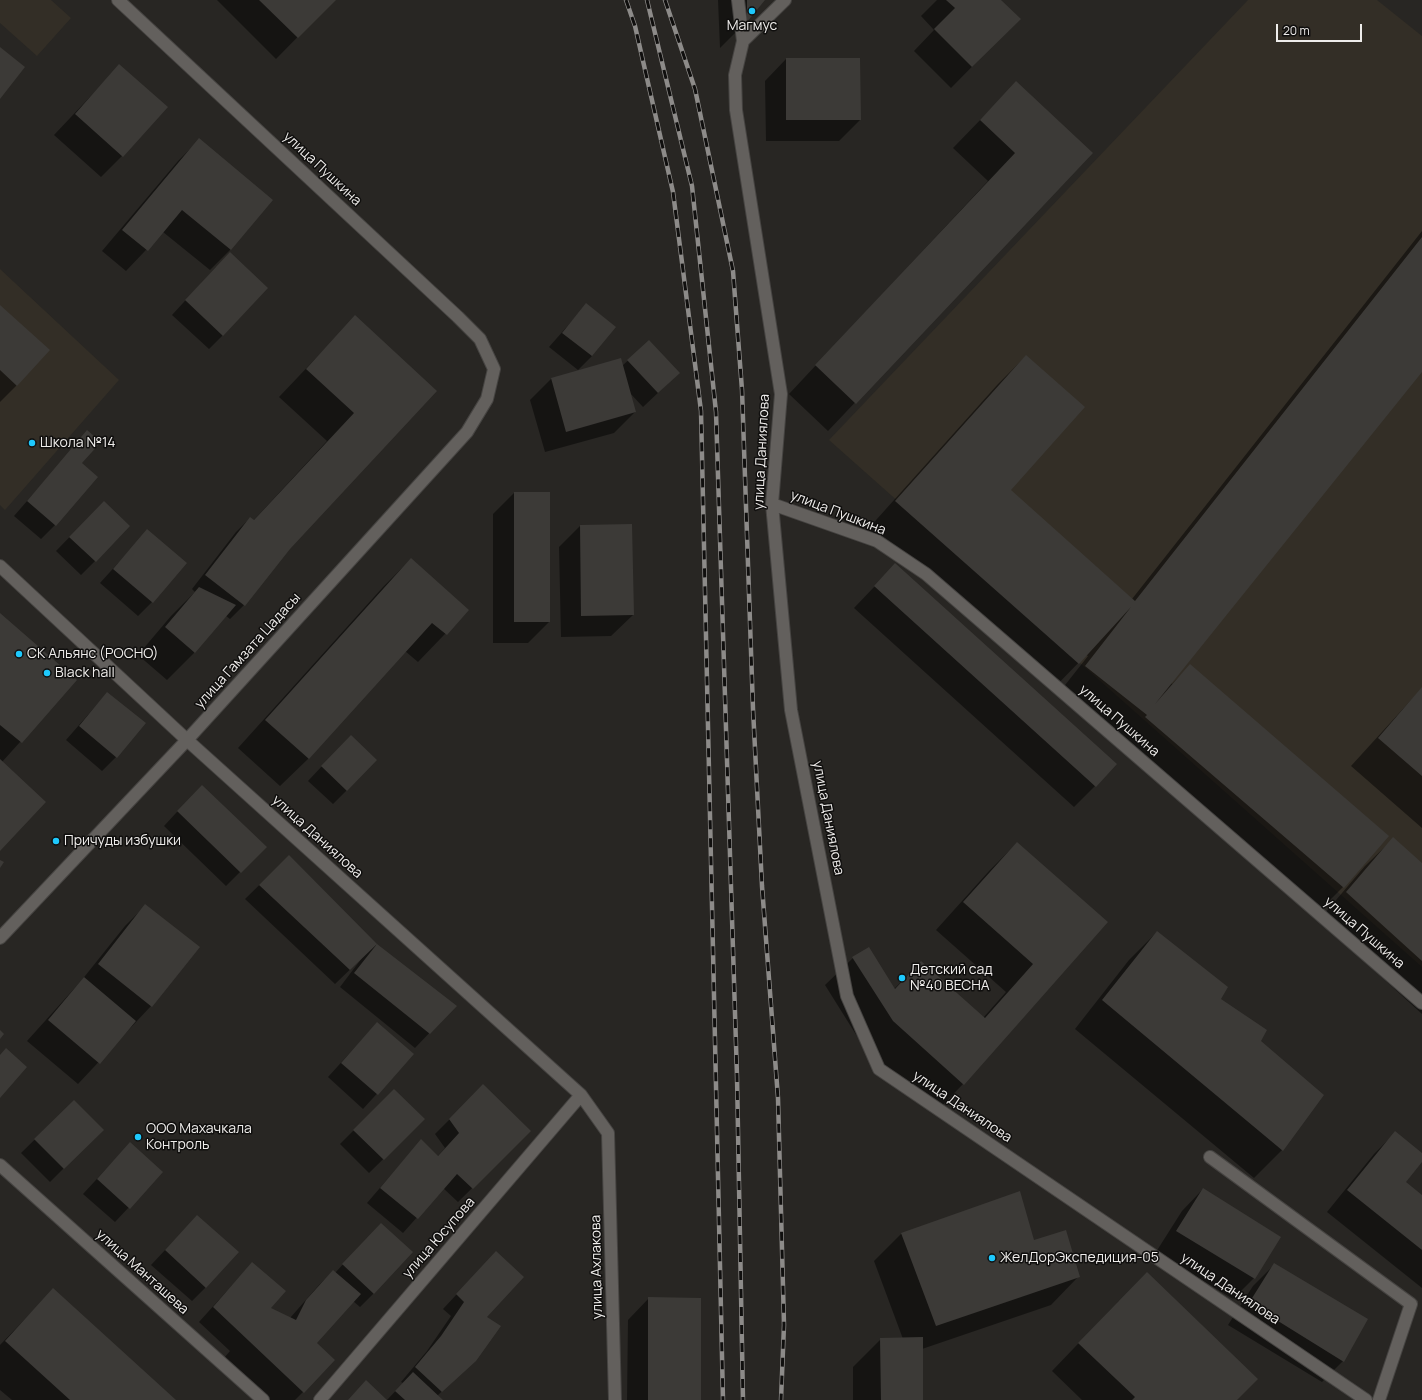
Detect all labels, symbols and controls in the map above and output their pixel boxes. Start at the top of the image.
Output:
marker: Магмус [747,6,757,16]
scale bar [1278,16,1364,42]
place label: Магмус [727,18,777,34]
text: 20 m [1283,22,1310,39]
street label: улица Пушкина [279,128,365,210]
street label: улица Даниялова [751,394,773,510]
place label: Школа №14 [40,435,116,451]
marker: Школа №14 [27,438,37,448]
street label: улица Пушкина [788,487,888,539]
street label: улица Гамзата Цадасы [192,590,304,712]
place label: СК Альянс (РОСНО) [27,646,158,662]
marker: СК Альянс (РОСНО) [14,649,24,659]
place label: Black hall [55,665,115,681]
marker: Black hall [42,668,52,678]
street label: улица Пушкина [1075,682,1163,760]
street label: улица Даниялова [809,759,847,877]
street label: улица Даниялова [268,792,366,882]
place label: Причуды избушки [64,833,181,849]
marker: Причуды избушки [51,836,61,846]
street label: улица Пушкина [1320,894,1408,972]
place label: Детский сад №40 ВЕСНА [910,962,993,994]
marker: Детский сад №40 ВЕСНА [897,973,907,983]
street label: улица Даниялова [909,1068,1015,1146]
place label: ООО Махачкала Контроль [146,1121,252,1154]
marker: ООО Махачкала Контроль [133,1132,143,1142]
street label: улица Юсупова [399,1194,479,1282]
street label: улица Ахлакова [588,1215,606,1319]
street label: улица Манташева [92,1226,192,1318]
place label: ЖелДорЭкспедиция-05 [1000,1250,1159,1266]
street label: улица Даниялова [1177,1250,1283,1328]
marker: ЖелДорЭкспедиция-05 [987,1253,997,1263]

